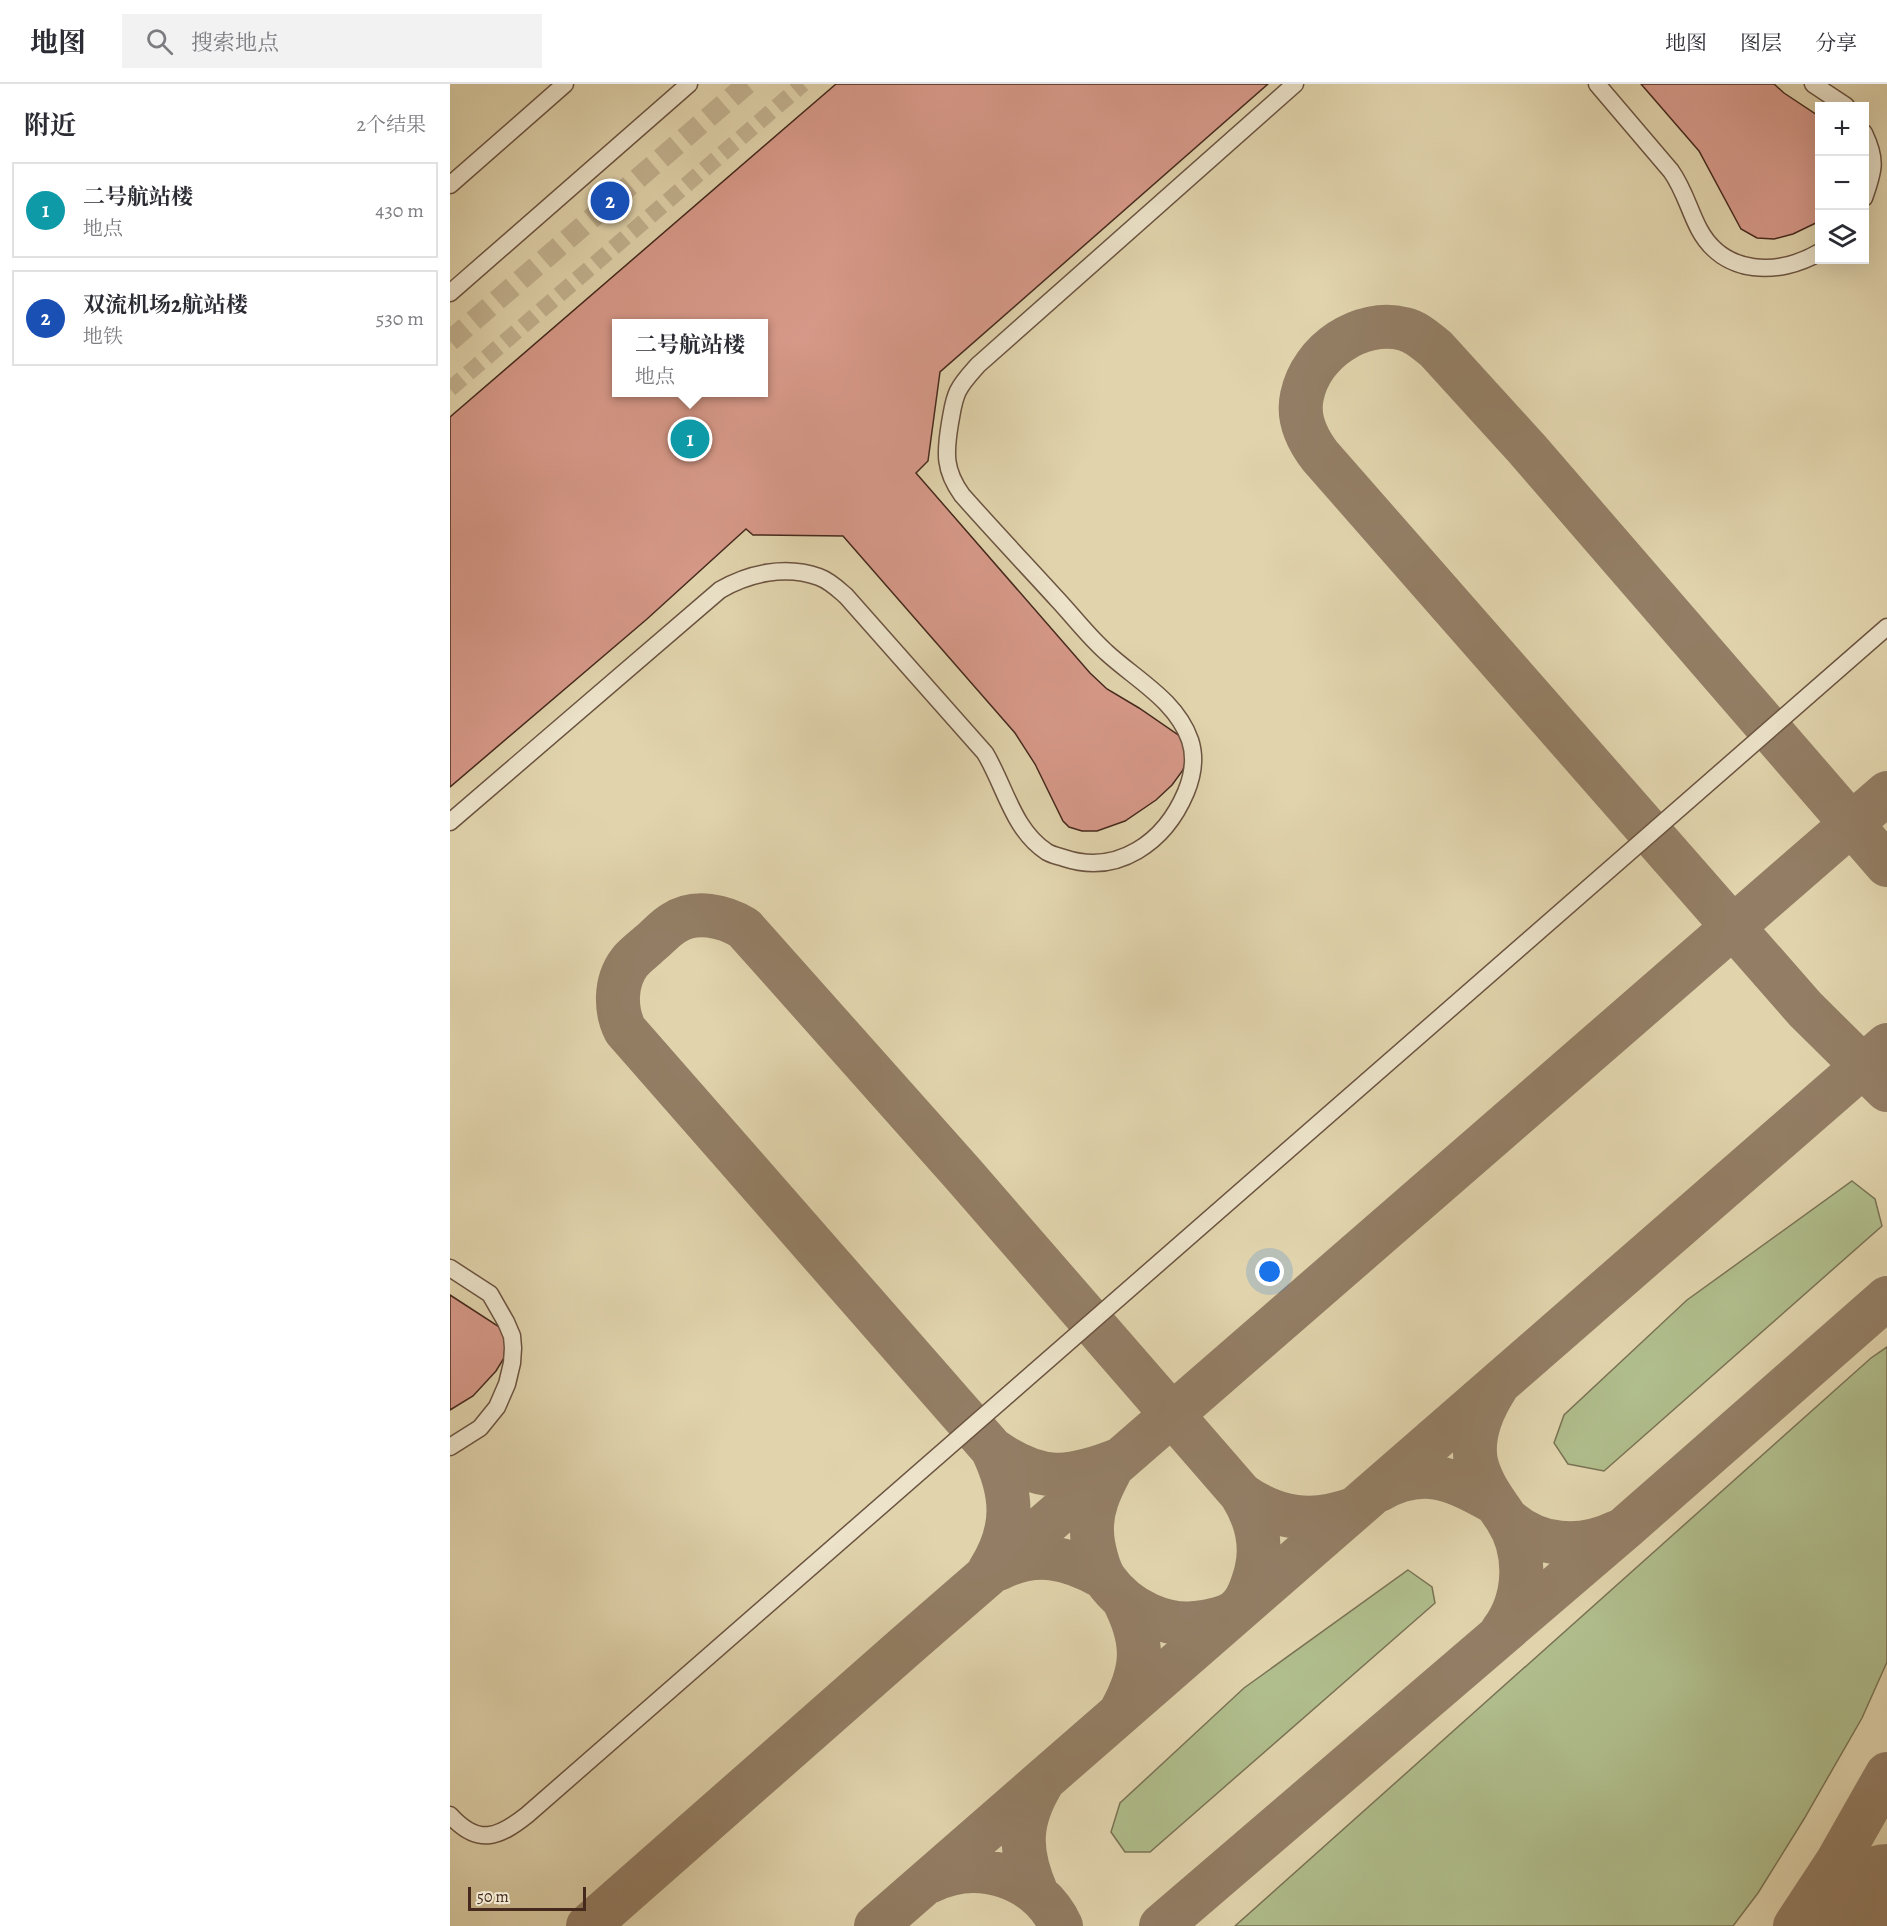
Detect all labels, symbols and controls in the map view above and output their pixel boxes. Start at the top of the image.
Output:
search box [122,14,542,68]
text: 地图 [30,24,86,62]
icon: search [143,25,176,58]
text: 搜索地点 [191,28,279,58]
text: 地图 [1665,29,1707,57]
text: 图层 [1740,29,1782,57]
text: 分享 [1815,29,1857,57]
map controls [1815,102,1869,264]
button: + [1815,102,1869,156]
text: 附近 [24,108,76,143]
text: 2个结果 [357,111,426,138]
button: − [1815,156,1869,210]
pin: 2 [590,178,630,224]
text: 二号航站楼 [83,182,193,212]
text: 1 [42,197,49,224]
text: 430 m [375,197,424,224]
button: layers [1815,210,1869,264]
text: 地点 [83,215,123,242]
text: 双流机场2航站楼 [83,290,248,320]
text: 2 [41,305,50,332]
text: 530 m [376,305,424,332]
popup [612,319,768,397]
text: 地铁 [83,323,123,350]
text: 二号航站楼 [635,330,745,360]
text: 地点 [635,363,675,390]
pin: 1 [670,416,710,462]
your location [1255,1257,1284,1286]
scale bar [468,1884,586,1912]
text: 50 m [477,1886,509,1908]

